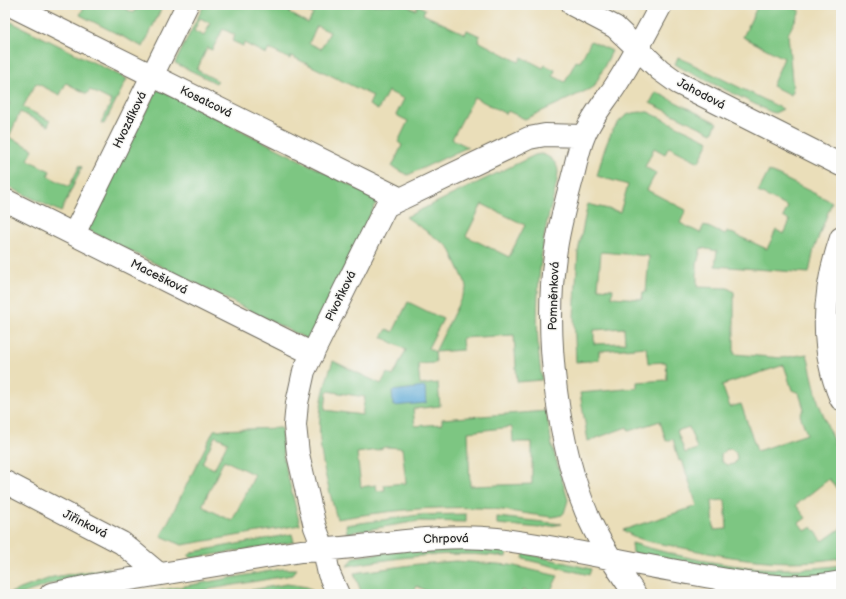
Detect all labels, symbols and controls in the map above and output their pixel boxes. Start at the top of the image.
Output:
street label: Jahodová [674,75,728,113]
street label: Kosatcová [178,83,235,121]
street label: Hvozdíková [110,89,150,151]
street label: Macešková [128,256,190,298]
street label: Pomněnková [545,261,563,331]
street label: Pivoňková [322,268,360,324]
street label: Jiřinková [60,506,110,542]
street label: Chrpová [423,531,469,547]

